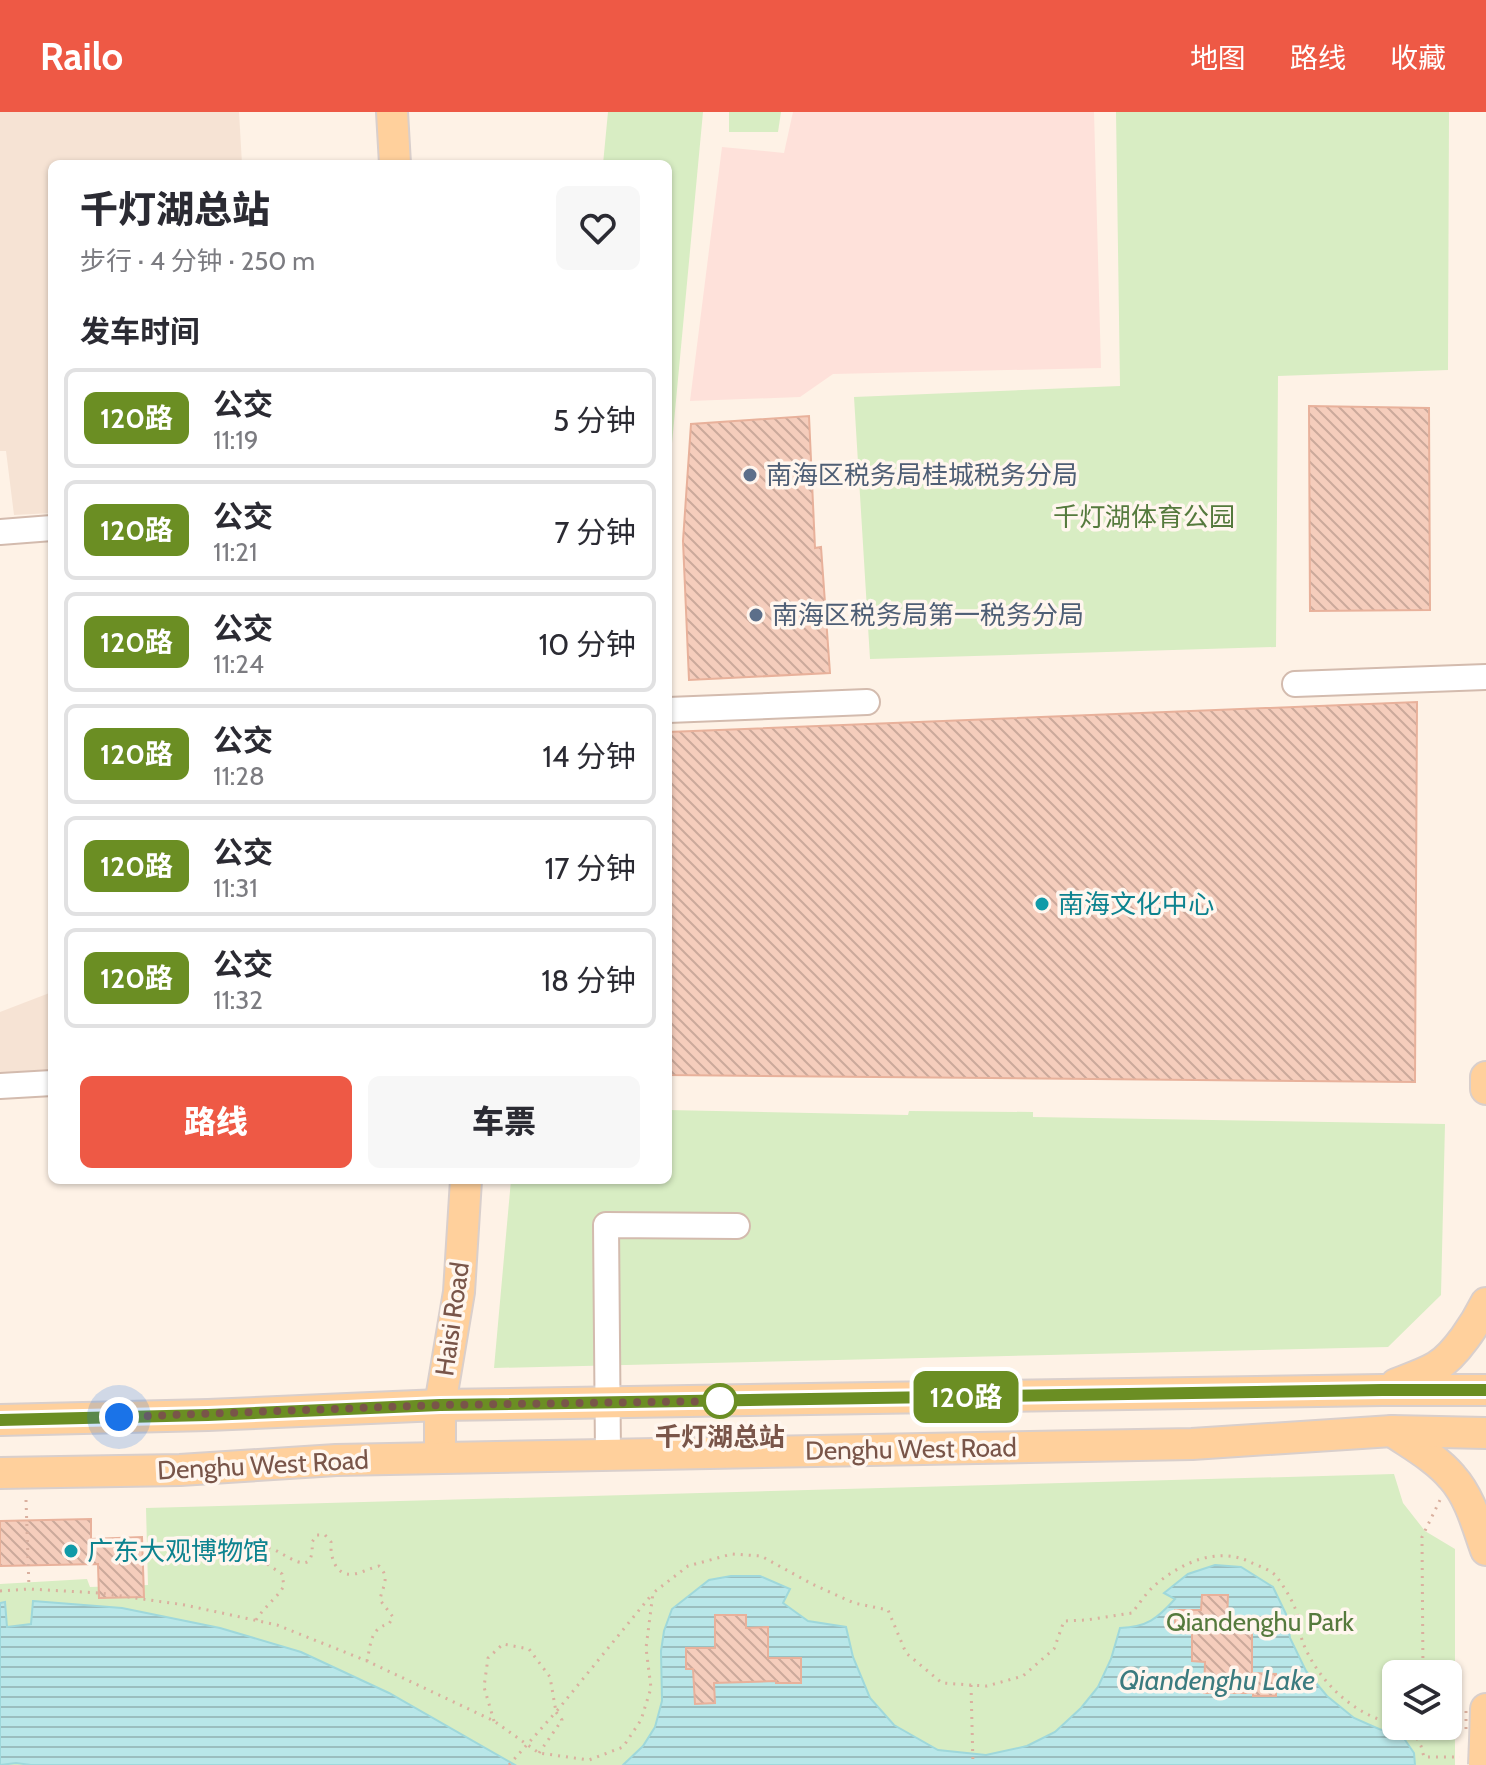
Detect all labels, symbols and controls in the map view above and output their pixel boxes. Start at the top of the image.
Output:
text: Railo [40,33,123,80]
text: 地图 [1190,41,1246,75]
text: 路线 [1290,41,1346,75]
text: 收藏 [1390,41,1446,75]
text: 千灯湖总站 [80,186,270,233]
button: heart [556,186,640,270]
text: 步行 · 4 分钟 · 250 m [80,245,315,277]
text: 发车时间 [80,313,200,350]
text: 公交 [213,386,273,423]
text: 120路 [100,401,173,435]
text: 5 分钟 [553,402,636,439]
text: 11:19 [213,424,259,456]
place label: 南海区税务局桂城税务分局 [766,459,1078,491]
marker: 南海区税务局桂城税务分局 [741,466,759,484]
text: 公交 [213,498,273,535]
park label: 千灯湖体育公园 [1053,501,1235,533]
text: 120路 [100,513,173,547]
text: 7 分钟 [554,514,636,551]
text: 11:21 [213,536,257,568]
place label: 南海区税务局第一税务分局 [772,599,1084,631]
marker: 南海区税务局第一税务分局 [747,606,765,624]
text: 公交 [213,610,273,647]
text: 120路 [100,625,173,659]
text: 10 分钟 [539,626,636,663]
text: 11:24 [213,648,264,680]
text: 公交 [213,722,273,759]
text: 120路 [100,737,173,771]
text: 14 分钟 [542,738,636,775]
text: 11:28 [213,760,265,792]
text: 公交 [213,834,273,871]
text: 120路 [100,849,173,883]
text: 17 分钟 [544,850,636,887]
text: 11:31 [213,872,258,904]
place label: 南海文化中心 [1058,888,1214,920]
marker: 南海文化中心 [1033,895,1051,913]
text: 公交 [213,946,273,983]
text: 120路 [100,961,173,995]
text: 18 分钟 [541,962,636,999]
text: 11:32 [213,984,263,1016]
button: 路线 [80,1076,352,1168]
button: 车票 [368,1076,640,1168]
street label: Haisi Road [428,1260,476,1378]
line badge: 120路 [910,1371,1022,1423]
text: 120路 [930,1380,1002,1414]
marker: 千灯湖总站 [703,1384,737,1418]
your location [99,1397,139,1437]
place label: 千灯湖总站 [655,1421,785,1453]
street label: Denghu West Road [805,1431,1017,1467]
street label: Denghu West Road [156,1443,370,1487]
place label: 广东大观博物馆 [87,1535,269,1567]
marker: 广东大观博物馆 [62,1542,80,1560]
park label: Qiandenghu Park [1166,1606,1354,1638]
map controls [1382,1660,1462,1740]
button: layers [1382,1660,1462,1740]
water label: Qiandenghu Lake [1119,1663,1315,1697]

